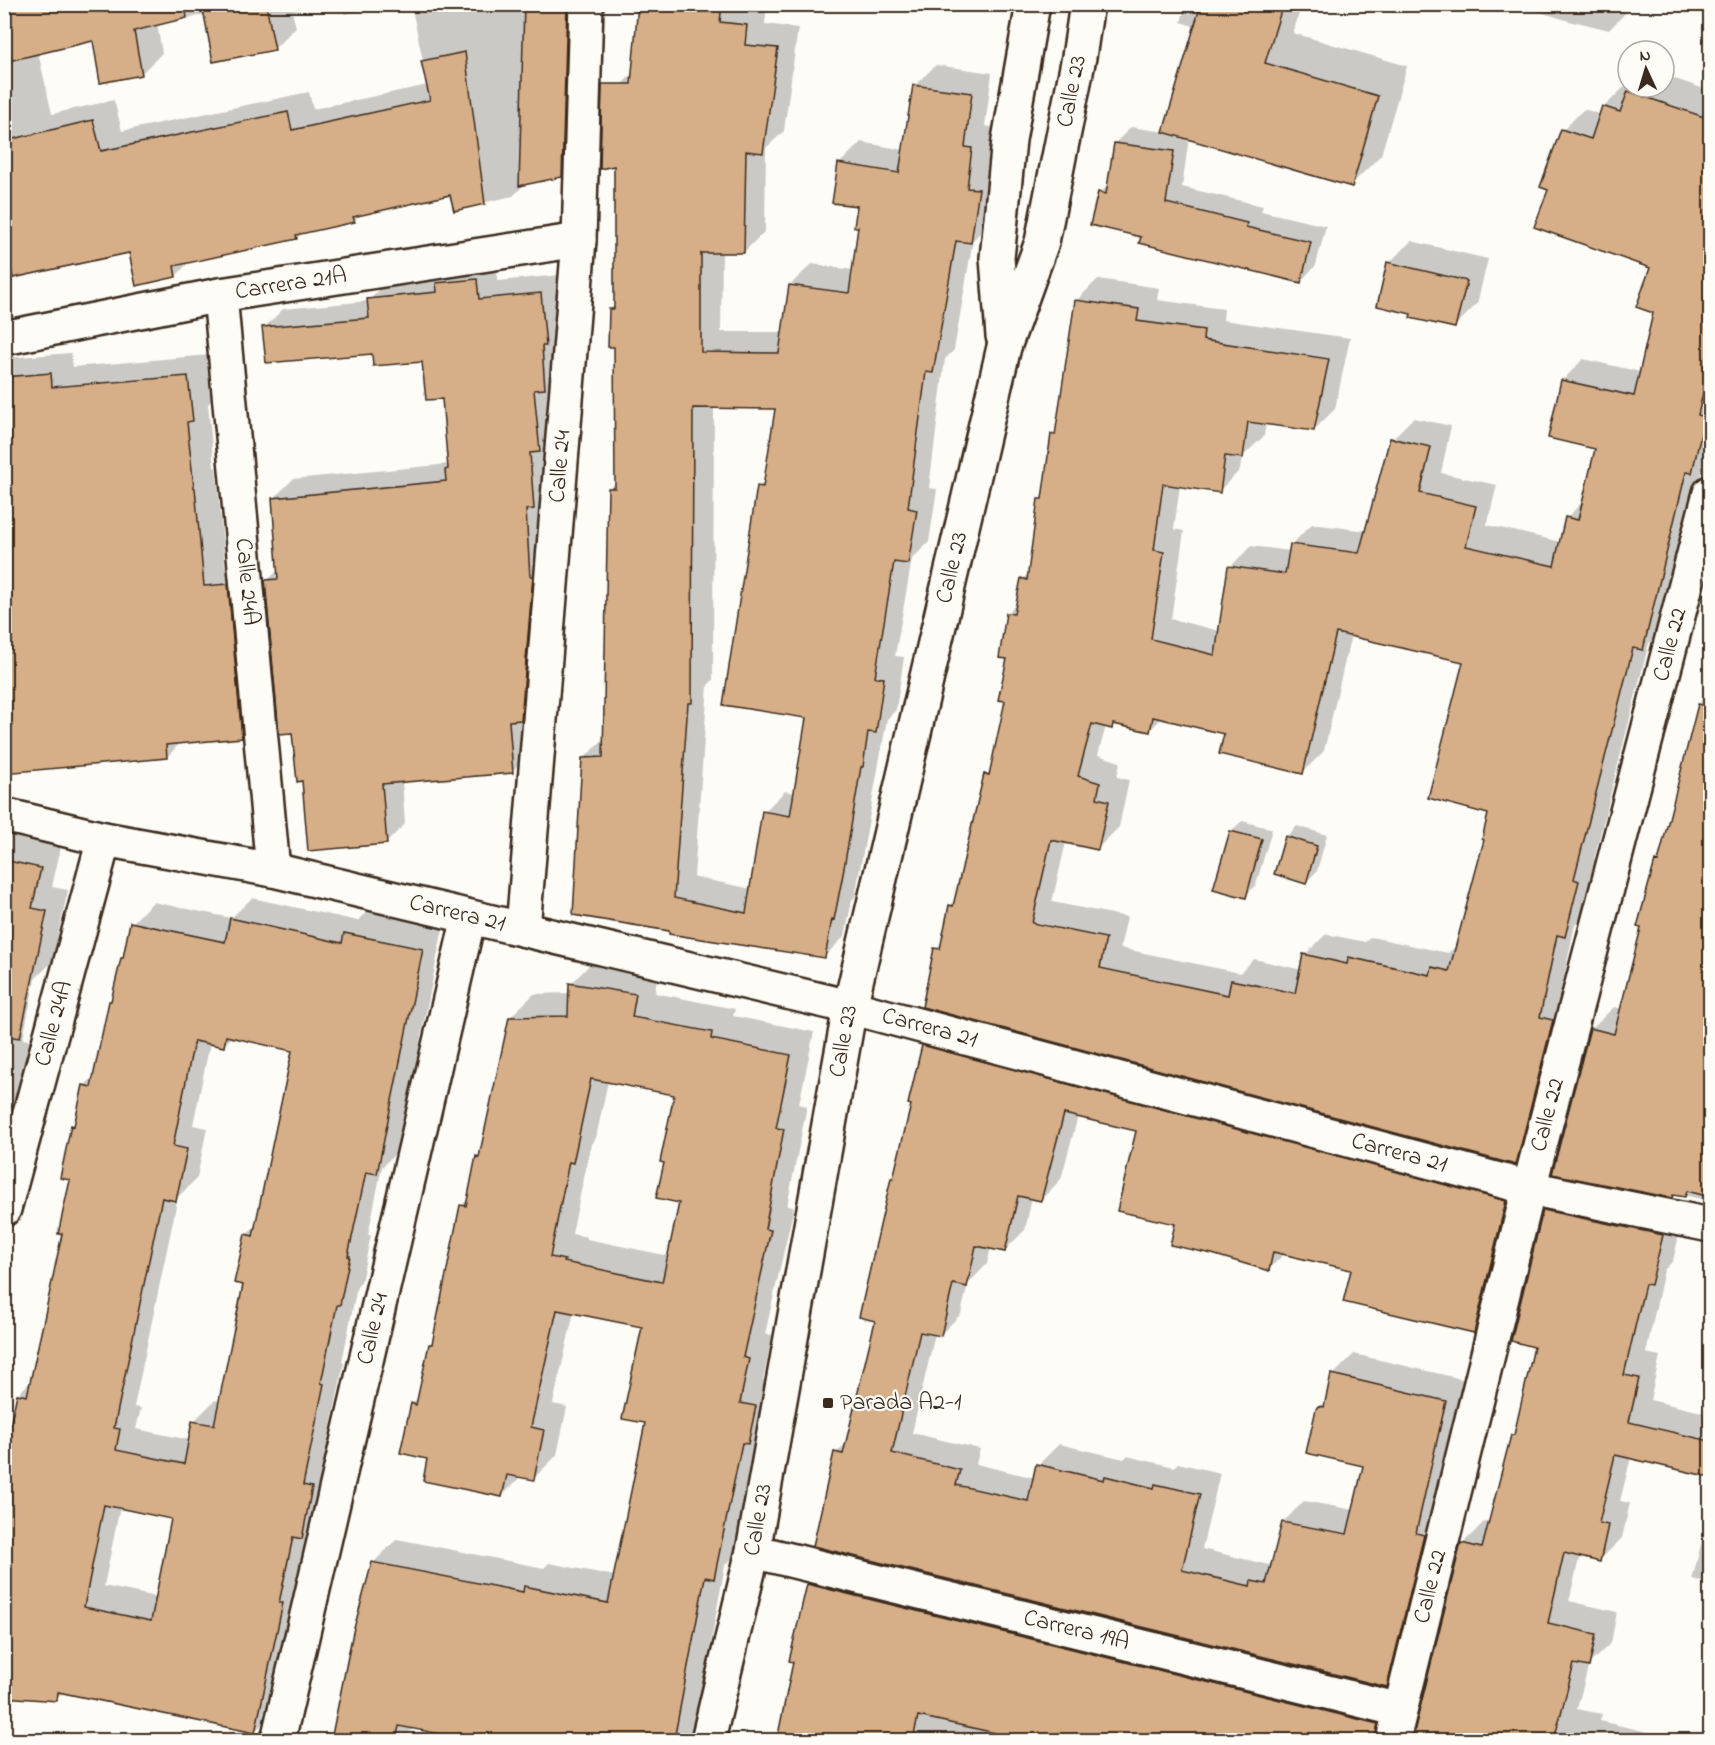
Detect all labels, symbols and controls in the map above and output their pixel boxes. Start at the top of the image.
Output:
north arrow [1616,39,1676,99]
text: N [1639,44,1652,68]
street label: Calle 23 [1048,52,1096,130]
street label: Carrera 21A [233,258,349,310]
street label: Calle 24 [540,429,581,504]
street label: Calle 23 [927,528,978,607]
street label: Calle 24A [225,537,268,627]
street label: Calle 22 [1644,604,1697,685]
street label: Carrera 21 [406,885,509,942]
street label: Calle 24A [26,977,82,1071]
street label: Carrera 21 [878,999,982,1058]
street label: Calle 23 [820,1002,868,1080]
street label: Calle 22 [1522,1074,1574,1156]
street label: Carrera 21 [1347,1124,1451,1183]
street label: Calle 24 [348,1289,399,1368]
place label: Parada A2-1 [840,1386,962,1421]
marker: Parada A2-1 [821,1396,835,1410]
street label: Calle 23 [735,1481,782,1559]
street label: Calle 22 [1405,1546,1457,1627]
street label: Carrera 19A [1020,1601,1133,1660]

